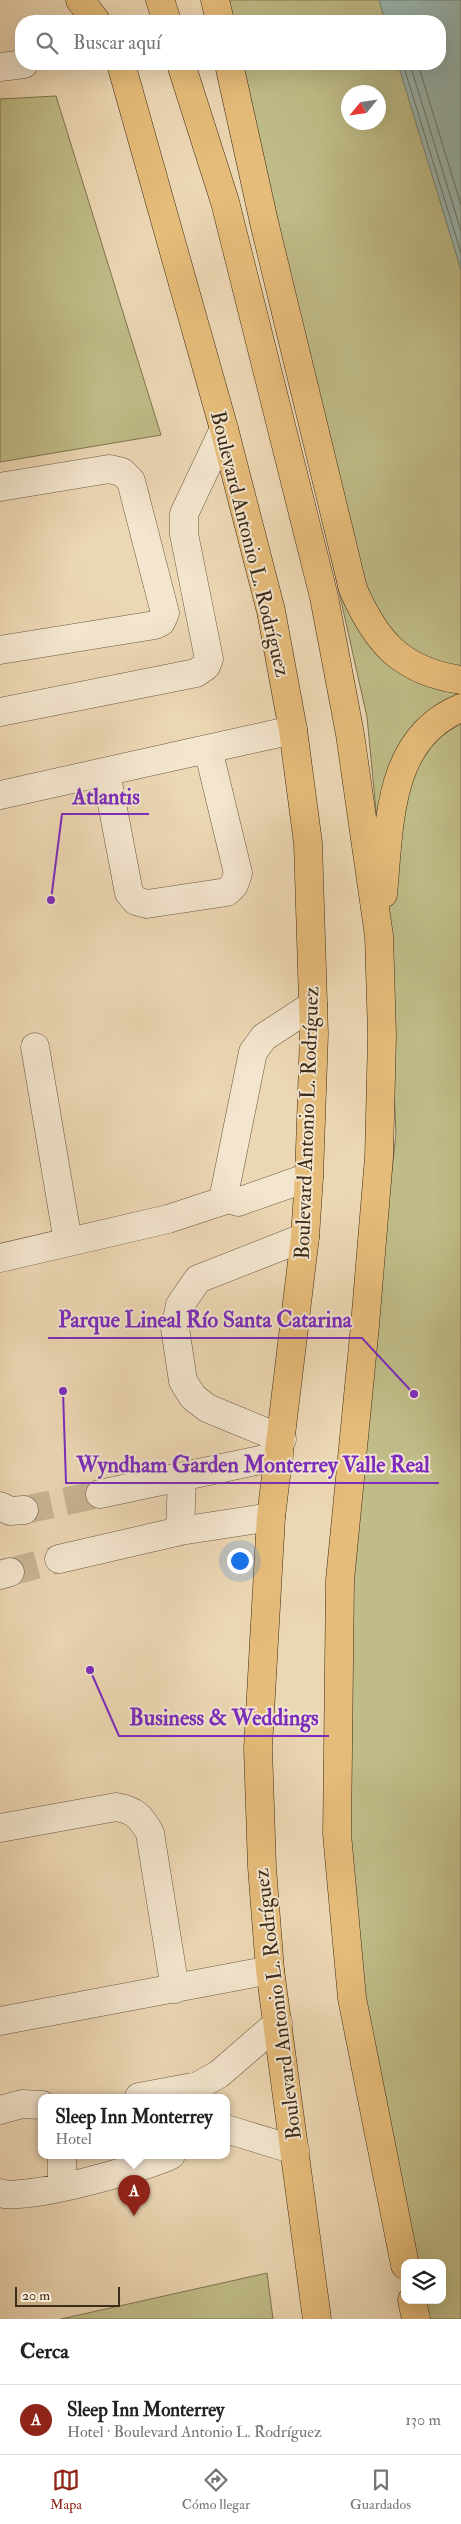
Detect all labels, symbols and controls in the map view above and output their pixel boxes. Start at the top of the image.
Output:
search box [15,15,446,70]
icon: search [33,29,61,57]
text: Buscar aquí [73,31,161,55]
north arrow [341,85,386,130]
street label: Boulevard Antonio L. Rodríguez [204,408,296,680]
callout: Atlantis [62,777,149,814]
text: Atlantis [71,783,140,811]
street label: Boulevard Antonio L. Rodríguez [289,986,325,1260]
callout: Parque Lineal Río Santa Catarina [48,1301,362,1338]
text: Parque Lineal Río Santa Catarina [58,1306,353,1335]
callout: Wyndham Garden Monterrey Valle Real [66,1446,439,1483]
text: Wyndham Garden Monterrey Valle Real [75,1451,430,1480]
your location [227,1548,253,1574]
callout: Business & Weddings [119,1699,329,1736]
text: Business & Weddings [129,1704,319,1733]
street label: Boulevard Antonio L. Rodríguez [248,1867,308,2141]
popup [38,2094,230,2159]
text: Sleep Inn Monterrey [55,2105,213,2129]
text: Hotel [55,2129,92,2149]
pin: A [118,2175,150,2216]
map controls [401,2259,446,2304]
button: layers [401,2259,446,2304]
scale bar [15,2284,120,2307]
text: 20 m [22,2287,50,2304]
text: Cerca [20,2338,69,2365]
text: Sleep Inn Monterrey [67,2398,224,2422]
text: A [31,2410,41,2430]
text: 130 m [405,2410,441,2430]
text: Hotel · Boulevard Antonio L. Rodríguez [67,2422,322,2442]
tab: Mapa [50,2466,82,2513]
tab: Cómo llegar [182,2466,250,2513]
tab: Guardados [350,2466,411,2513]

